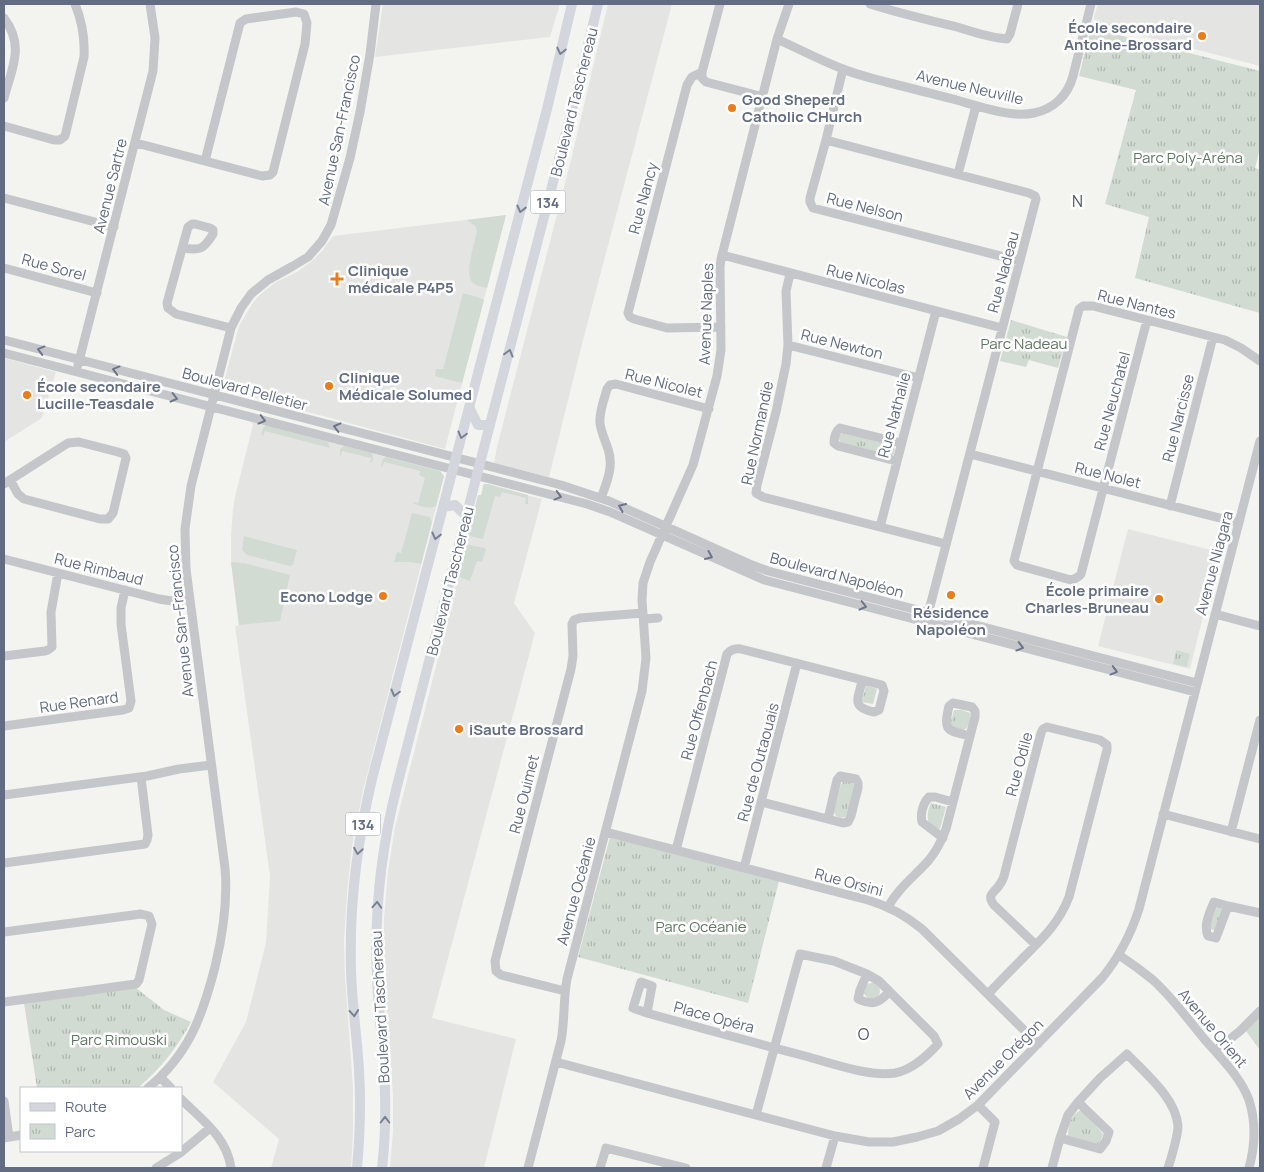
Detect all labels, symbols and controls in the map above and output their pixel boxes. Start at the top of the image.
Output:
place label: École secondaire Antoine-Brossard [1064,17,1192,55]
street label: Boulevard Taschereau [545,25,603,179]
marker: École secondaire Antoine-Brossard [1196,30,1208,42]
one-way arrow [556,47,567,56]
street label: Avenue San-Francisco [313,53,365,207]
street label: Avenue Neuville [914,64,1026,110]
place label: Good Sheperd Catholic CHurch [742,89,862,127]
marker: Good Sheperd Catholic CHurch [726,102,738,114]
street label: Avenue Sartre [88,136,132,236]
park label: Parc Poly-Aréna [1133,147,1243,168]
street label: Rue Nancy [623,160,663,236]
street label: Rue Nelson [824,187,906,227]
road number: 134 [530,190,566,213]
district label: N [1072,190,1084,212]
one-way arrow [516,204,526,212]
street label: Rue Nadeau [982,229,1024,315]
street label: Rue Sorel [20,248,88,286]
street label: Rue Nicolas [824,259,908,299]
place label: Clinique médicale P4P5 [348,260,454,298]
street label: Avenue Naples [694,263,718,365]
marker: Clinique médicale P4P5 [330,272,344,286]
street label: Rue Nantes [1096,284,1178,324]
street label: Rue Newton [799,324,885,364]
park label: Parc Nadeau [981,333,1067,354]
one-way arrow [38,346,46,356]
one-way arrow [503,348,514,357]
street label: Rue Neuchatel [1089,349,1135,453]
street label: Boulevard Pelletier [180,362,311,416]
street label: Rue Nicolet [623,363,705,403]
one-way arrow [111,365,120,376]
place label: Clinique Médicale Solumed [339,367,472,405]
street label: Rue Nathalie [873,370,916,460]
street label: Rue Narcisse [1157,372,1199,464]
place label: École secondaire Lucille-Teasdale [37,376,161,414]
street label: Rue Normandie [736,379,778,487]
marker: Clinique Médicale Solumed [323,380,335,392]
marker: École secondaire Lucille-Teasdale [21,389,33,401]
one-way arrow [170,392,178,402]
one-way arrow [257,415,265,425]
one-way arrow [332,422,341,433]
one-way arrow [457,431,468,439]
street label: Rue Nolet [1073,457,1143,493]
one-way arrow [553,490,561,500]
one-way arrow [618,502,627,513]
street label: Boulevard Taschereau [421,504,479,658]
street label: Avenue Niagara [1190,509,1238,617]
one-way arrow [431,531,442,540]
street label: Avenue San-Francisco [162,544,198,698]
street label: Boulevard Napoléon [768,547,906,603]
street label: Rue Rimbaud [52,548,146,590]
one-way arrow [704,549,713,560]
place label: École primaire Charles-Bruneau [1025,580,1149,618]
place label: Econo Lodge [280,586,373,607]
marker: Résidence Napoléon [945,589,957,601]
marker: Econo Lodge [377,590,389,602]
marker: École primaire Charles-Bruneau [1153,593,1165,605]
one-way arrow [858,600,867,611]
place label: Résidence Napoléon [913,602,989,640]
one-way arrow [1015,641,1024,651]
street label: Rue Offenbach [676,658,722,762]
one-way arrow [1110,665,1119,676]
street label: Rue Renard [38,686,120,718]
one-way arrow [390,688,401,697]
street label: Rue de Outaouais [732,700,784,824]
place label: iSaute Brossard [469,719,584,740]
marker: iSaute Brossard [453,723,465,735]
street label: Rue Odile [1000,729,1038,798]
street label: Rue Ouimet [504,752,544,836]
road number: 134 [346,812,380,836]
street label: Avenue Océanie [551,834,601,948]
one-way arrow [353,847,364,855]
street label: Rue Orsini [813,863,885,901]
one-way arrow [372,901,383,909]
park label: Parc Océanie [656,916,747,937]
street label: Boulevard Taschereau [366,930,394,1084]
street label: Avenue Orient [1174,984,1252,1072]
street label: Place Opéra [671,996,757,1038]
one-way arrow [348,1009,359,1017]
street label: Avenue Orégon [958,1014,1048,1104]
district label: O [858,1023,870,1045]
park label: Parc Rimouski [71,1029,167,1050]
legend [20,1087,182,1152]
text: Route [65,1096,107,1117]
one-way arrow [380,1115,390,1123]
text: Parc [65,1121,96,1142]

